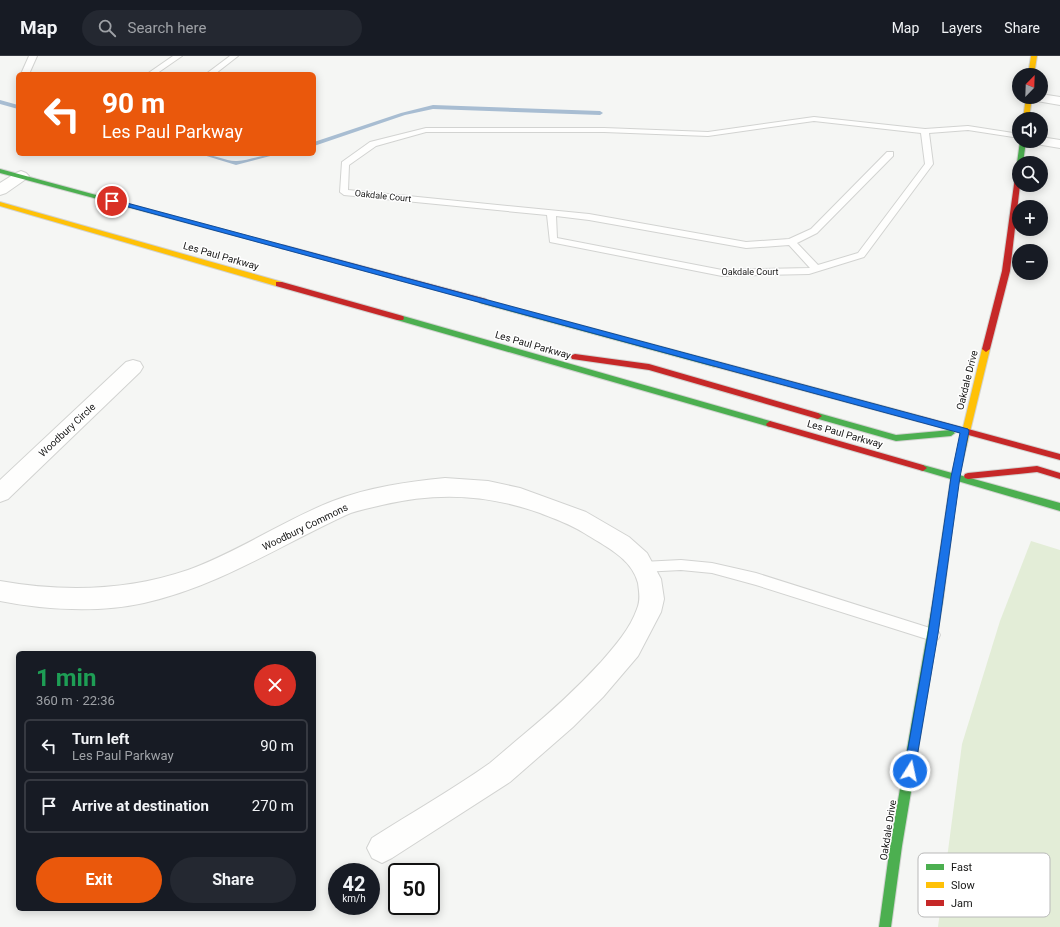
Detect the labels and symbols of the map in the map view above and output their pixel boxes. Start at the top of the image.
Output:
north arrow [1012,68,1048,104]
pin [95,184,129,218]
street label: Oakdale Court [354,188,412,204]
street label: Les Paul Parkway [182,240,260,272]
street label: Oakdale Court [722,267,778,277]
street label: Les Paul Parkway [494,329,572,361]
street label: Oakdale Drive [954,349,980,411]
street label: Woodbury Circle [37,401,97,459]
street label: Les Paul Parkway [806,418,884,450]
street label: Woodbury Commons [260,502,350,552]
position arrow [889,750,931,792]
street label: Oakdale Drive [878,799,898,861]
legend [918,853,1050,917]
text: Fast [951,861,973,874]
speed limit sign: 50 [388,863,440,915]
text: Slow [951,879,975,892]
text: Jam [951,897,973,910]

